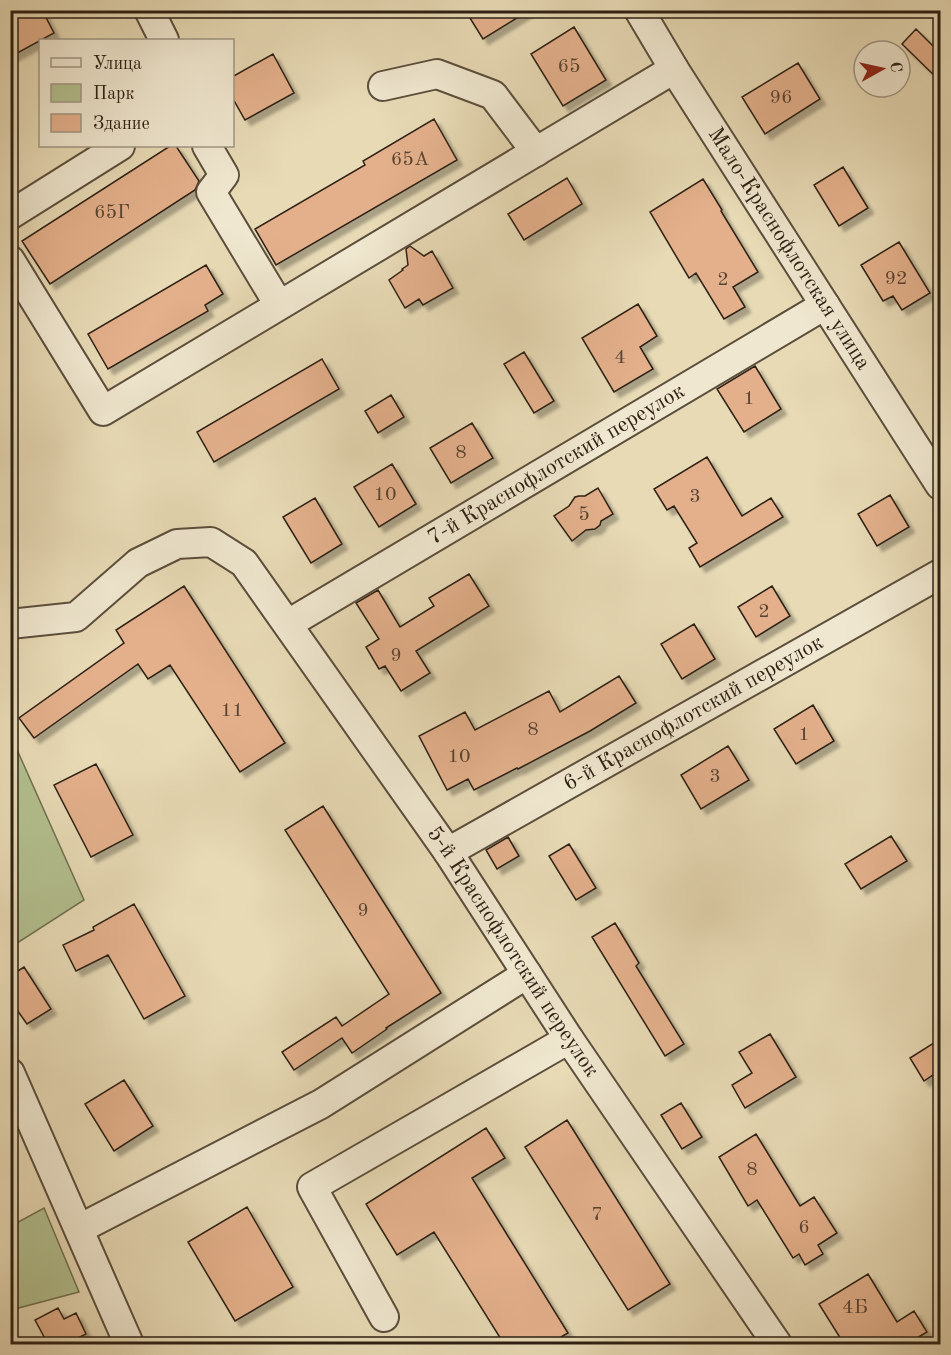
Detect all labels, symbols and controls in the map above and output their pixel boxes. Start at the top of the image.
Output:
legend [39,39,234,147]
north arrow [852,39,912,99]
text: Улица [93,55,142,73]
house number: 65 [557,57,581,77]
text: С [886,61,904,74]
text: Парк [93,85,134,103]
house number: 96 [769,88,793,108]
text: Здание [93,115,150,133]
street label: Мало-Краснофлотская улица [704,124,874,374]
house number: 65А [391,150,429,170]
house number: 65Г [94,203,130,223]
house number: 92 [884,269,908,289]
house number: 2 [717,270,729,290]
house number: 4 [614,348,626,368]
street label: 7-й Краснофлотский переулок [424,380,688,549]
house number: 1 [743,389,755,409]
house number: 8 [455,443,467,463]
house number: 10 [373,485,397,505]
house number: 3 [689,487,701,507]
house number: 5 [578,505,590,525]
house number: 2 [758,602,770,622]
street label: 6-й Краснофлотский переулок [560,631,827,795]
house number: 9 [390,646,402,666]
house number: 11 [220,701,244,721]
house number: 8 [527,720,539,740]
house number: 1 [798,725,810,745]
house number: 10 [447,747,471,767]
house number: 3 [709,767,721,787]
street label: 5-й Краснофлотский переулок [423,823,603,1081]
house number: 9 [357,901,369,921]
house number: 8 [746,1160,758,1180]
house number: 7 [591,1205,603,1225]
house number: 6 [798,1218,810,1238]
house number: 4Б [842,1298,868,1318]

